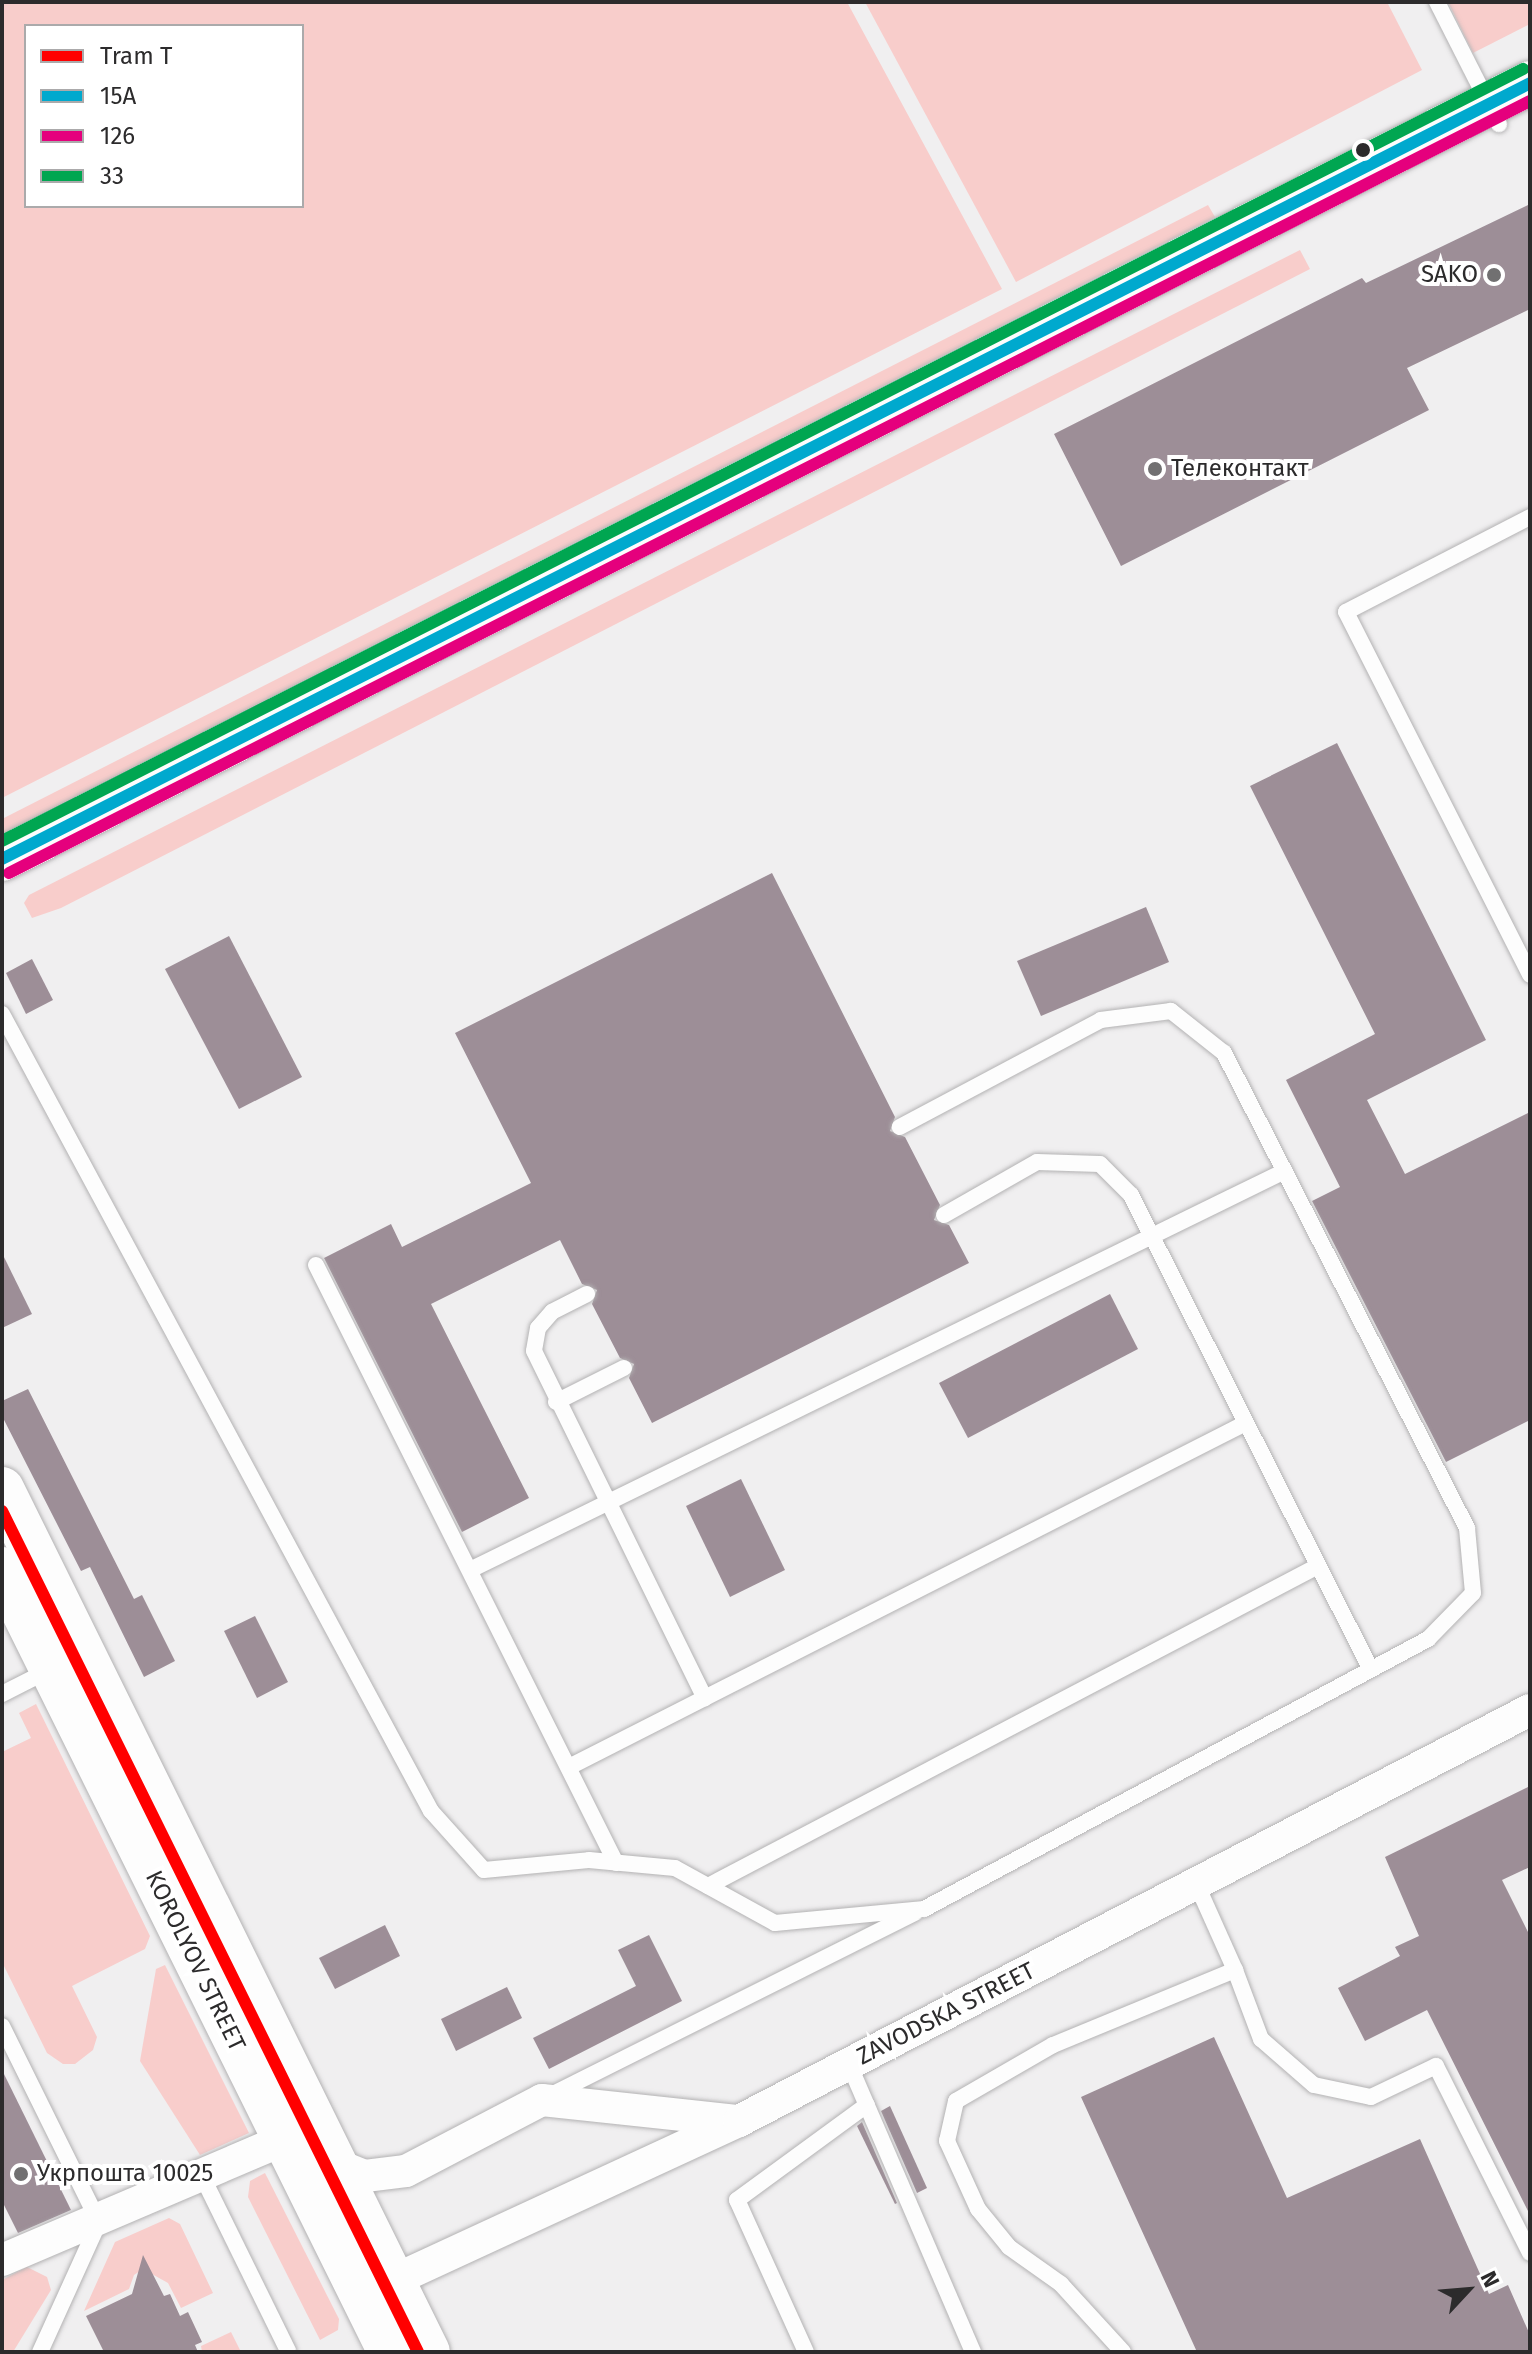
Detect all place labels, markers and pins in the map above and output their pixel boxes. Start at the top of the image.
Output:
unlabelled marker [1355,142,1371,158]
place label: SAKO [1421,261,1478,289]
marker: SAKO [1485,266,1503,284]
place label: Телеконтакт [1171,455,1309,483]
marker: Телеконтакт [1146,460,1164,478]
place label: Укрпошта 10025 [37,2160,213,2188]
marker: Укрпошта 10025 [12,2165,30,2183]

